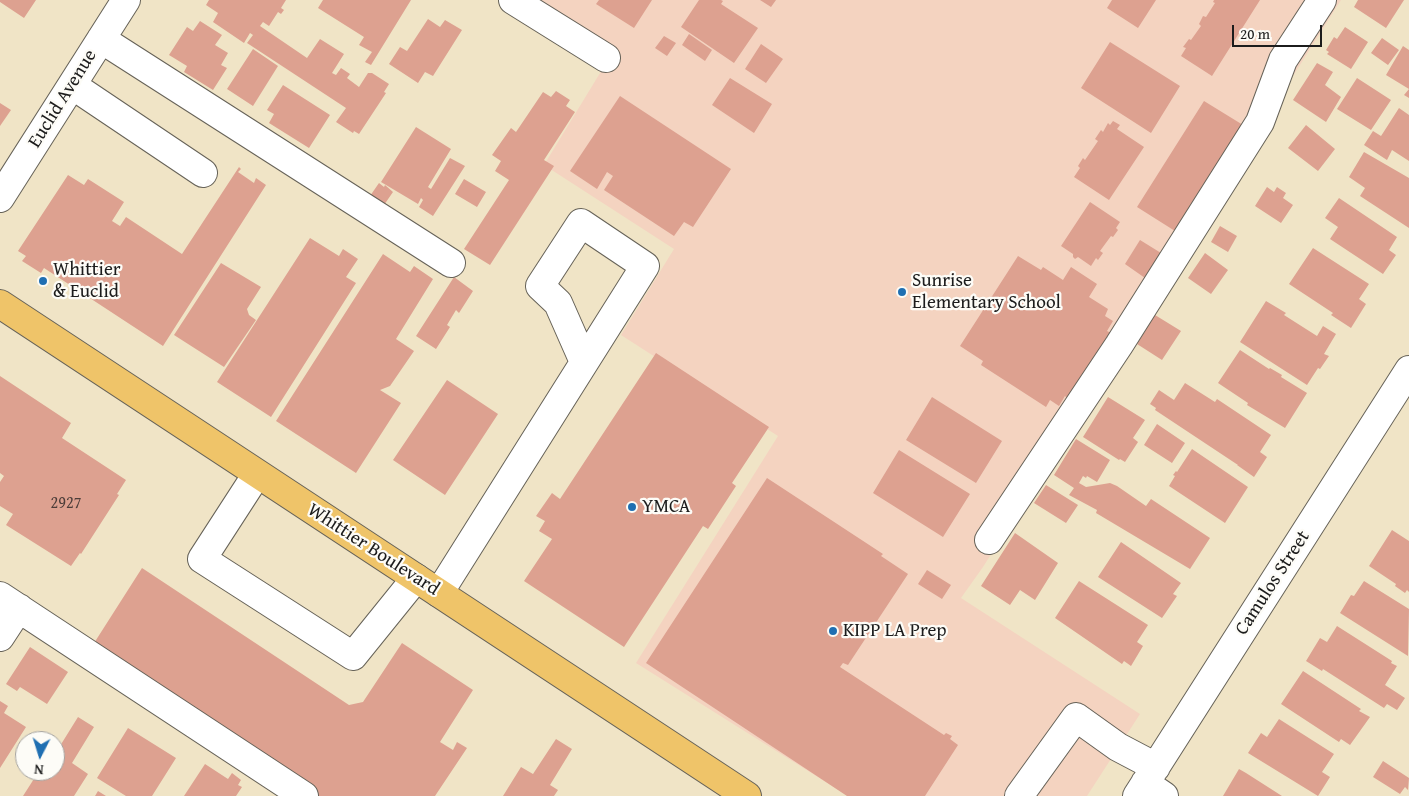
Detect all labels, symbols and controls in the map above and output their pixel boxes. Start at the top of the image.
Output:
scale bar [1234,15,1324,47]
text: 20 m [1240,23,1270,44]
street label: Euclid Avenue [24,46,102,152]
place label: Whittier & Euclid [53,259,121,303]
place label: Sunrise Elementary School [912,270,1061,314]
marker: Whittier & Euclid [37,275,49,287]
marker: Sunrise Elementary School [896,286,908,298]
house number: 2927 [51,494,81,514]
place label: YMCA [642,496,690,518]
street label: Whittier Boulevard [303,499,443,601]
marker: YMCA [626,501,638,513]
street label: Camulos Street [1231,527,1315,639]
place label: KIPP LA Prep [843,620,947,642]
marker: KIPP LA Prep [827,625,839,637]
north arrow [15,731,65,781]
text: N [33,760,44,780]

